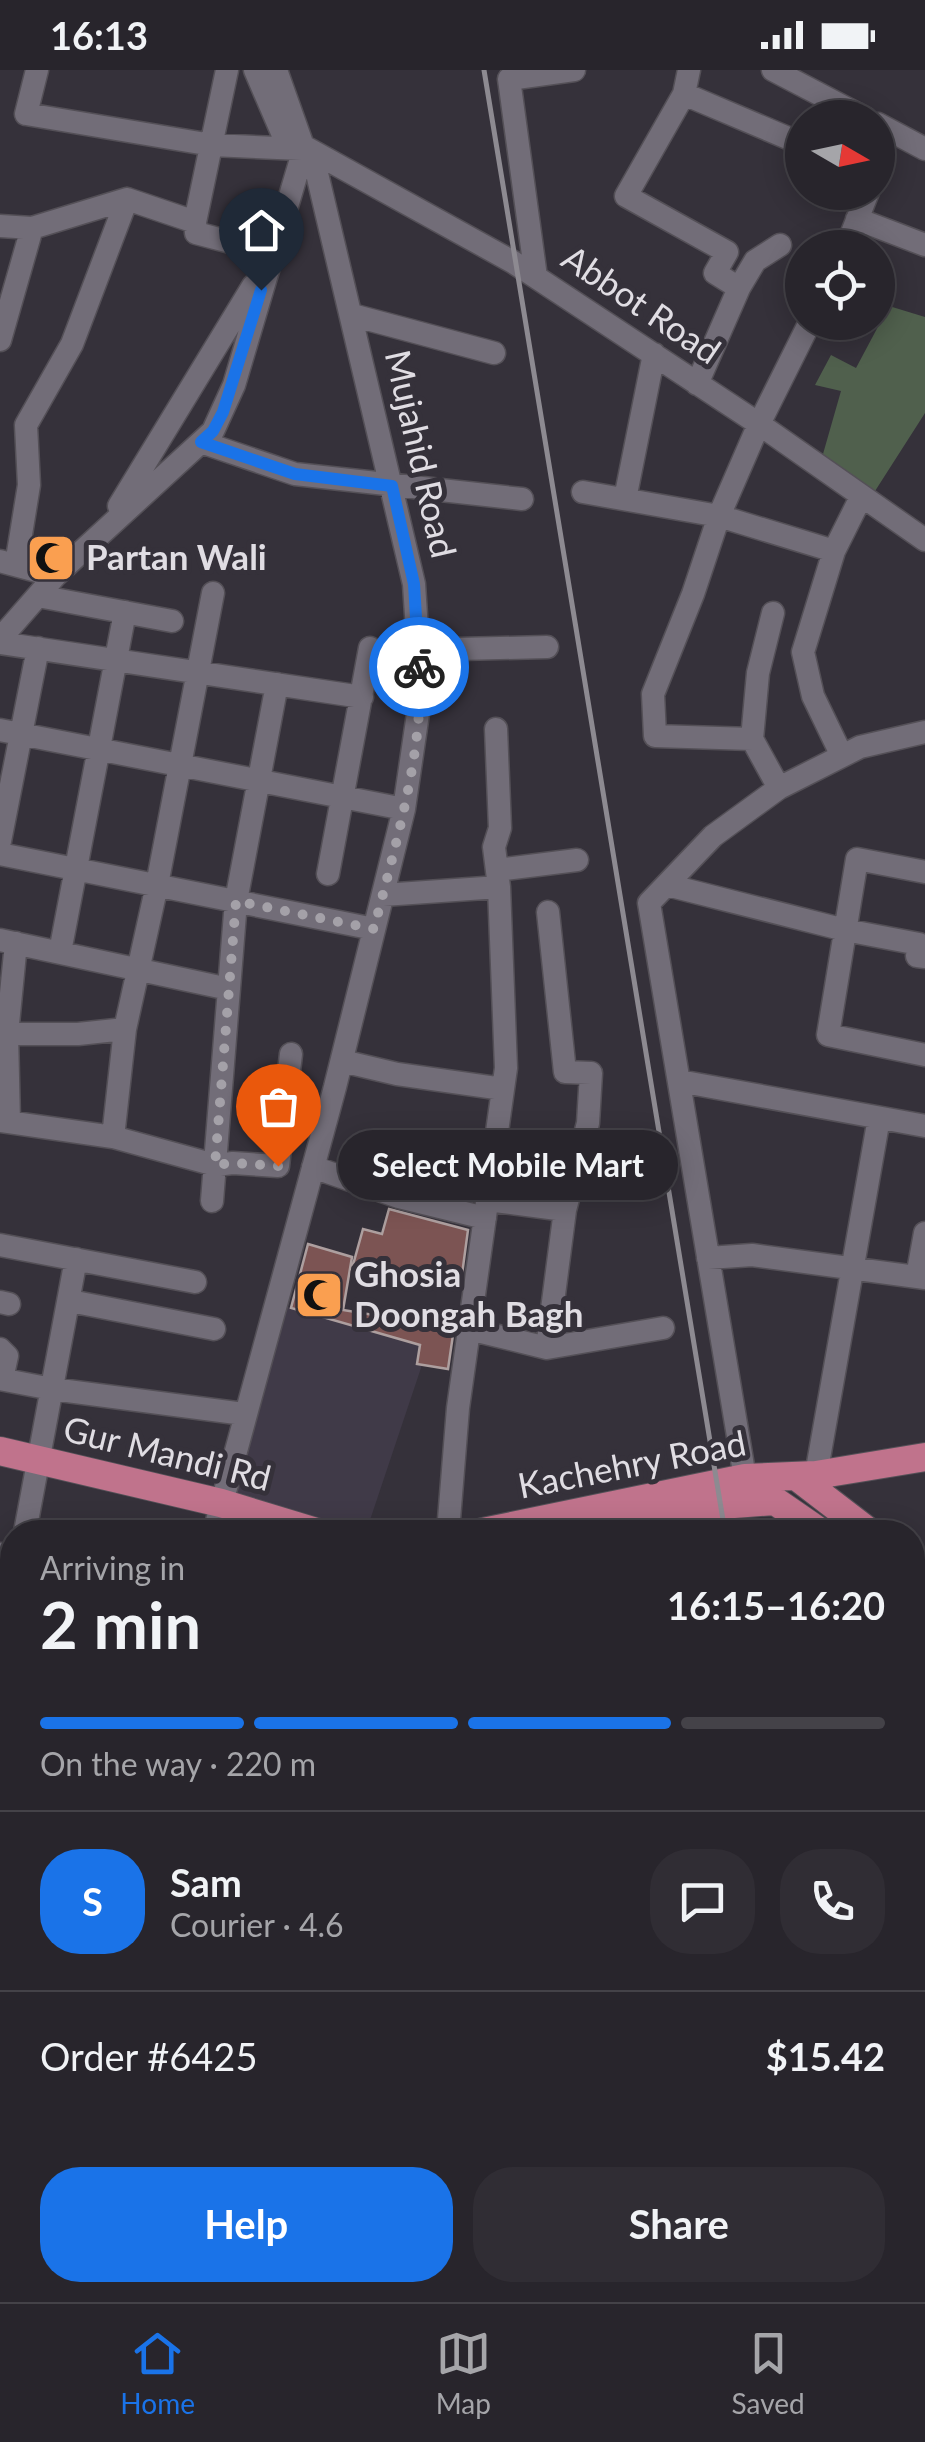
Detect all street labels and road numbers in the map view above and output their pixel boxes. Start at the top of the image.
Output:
street label: Abbot Road [555,235,729,371]
street label: Mujahid Road [378,346,466,561]
street label: Gur Mandi Rd [59,1406,276,1498]
street label: Kachehry Road [514,1420,749,1506]

